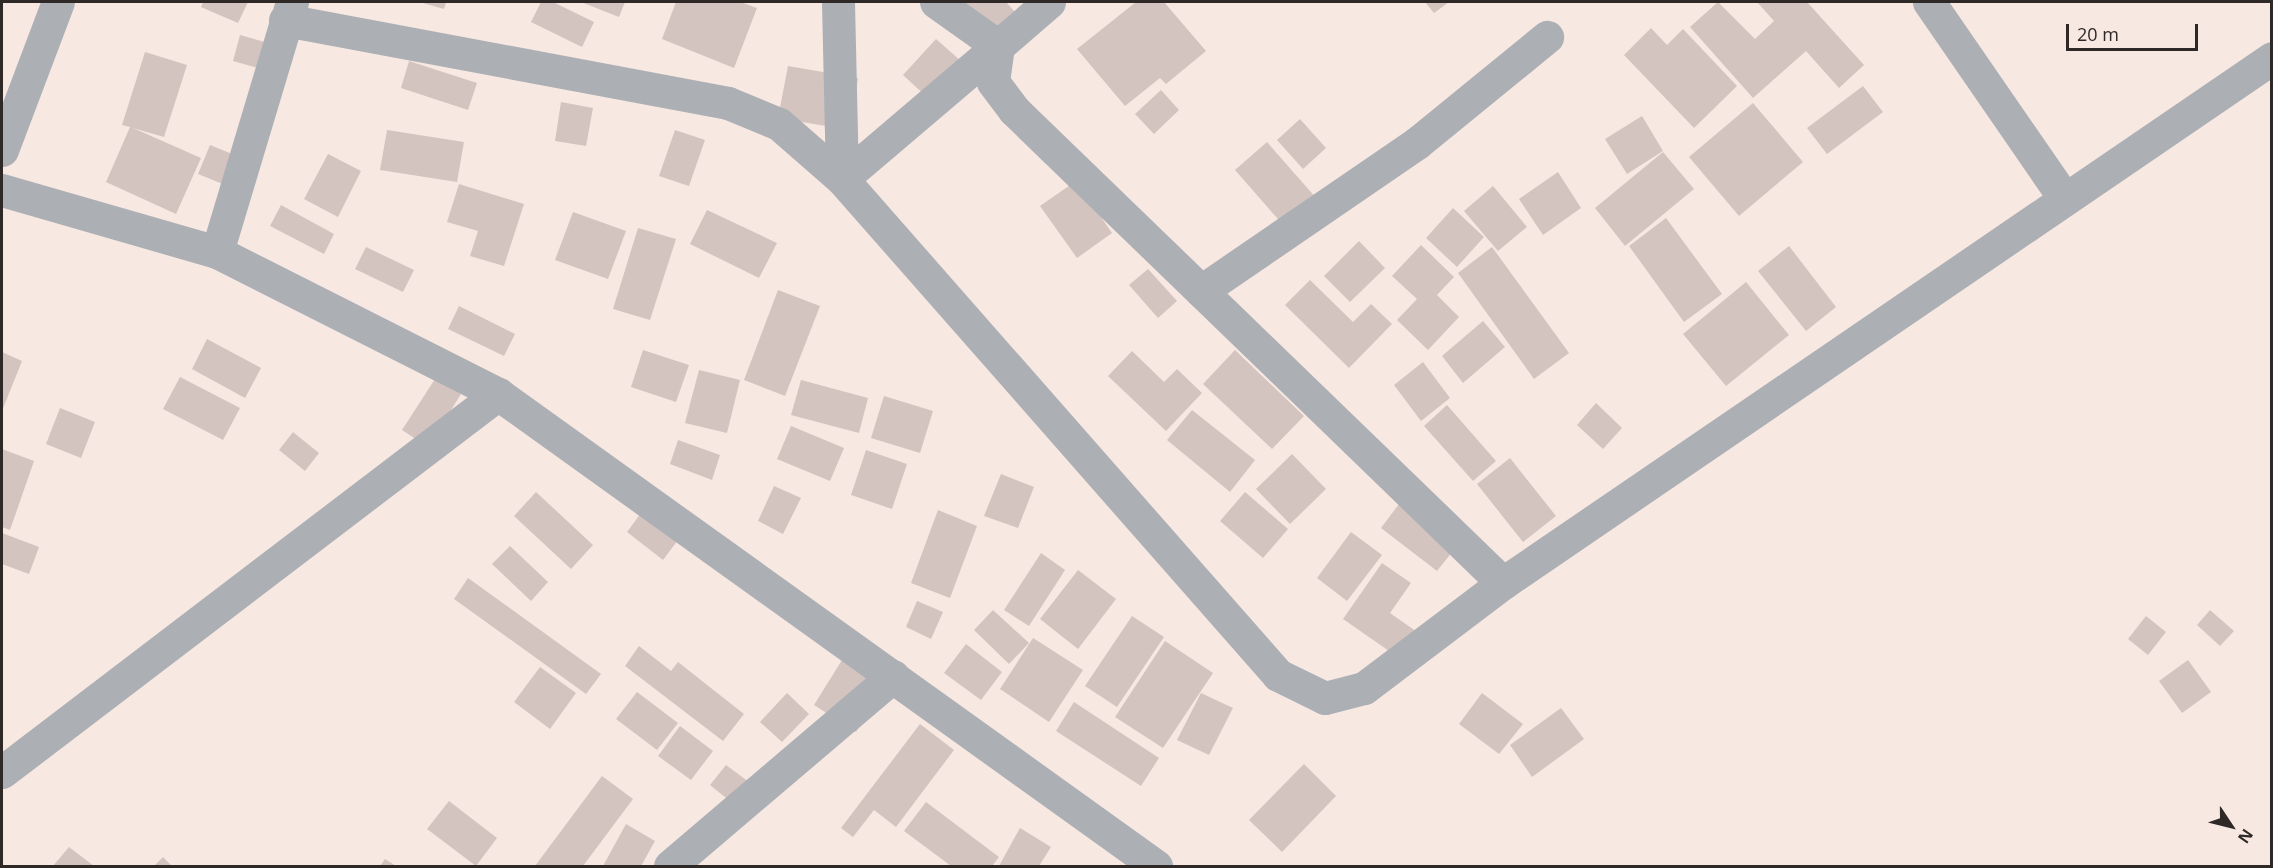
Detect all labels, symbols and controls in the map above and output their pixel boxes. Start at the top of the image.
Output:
scale bar [2069,12,2201,50]
text: 20 m [2077,22,2119,46]
north arrow [2201,796,2261,856]
text: N [2233,825,2258,848]

